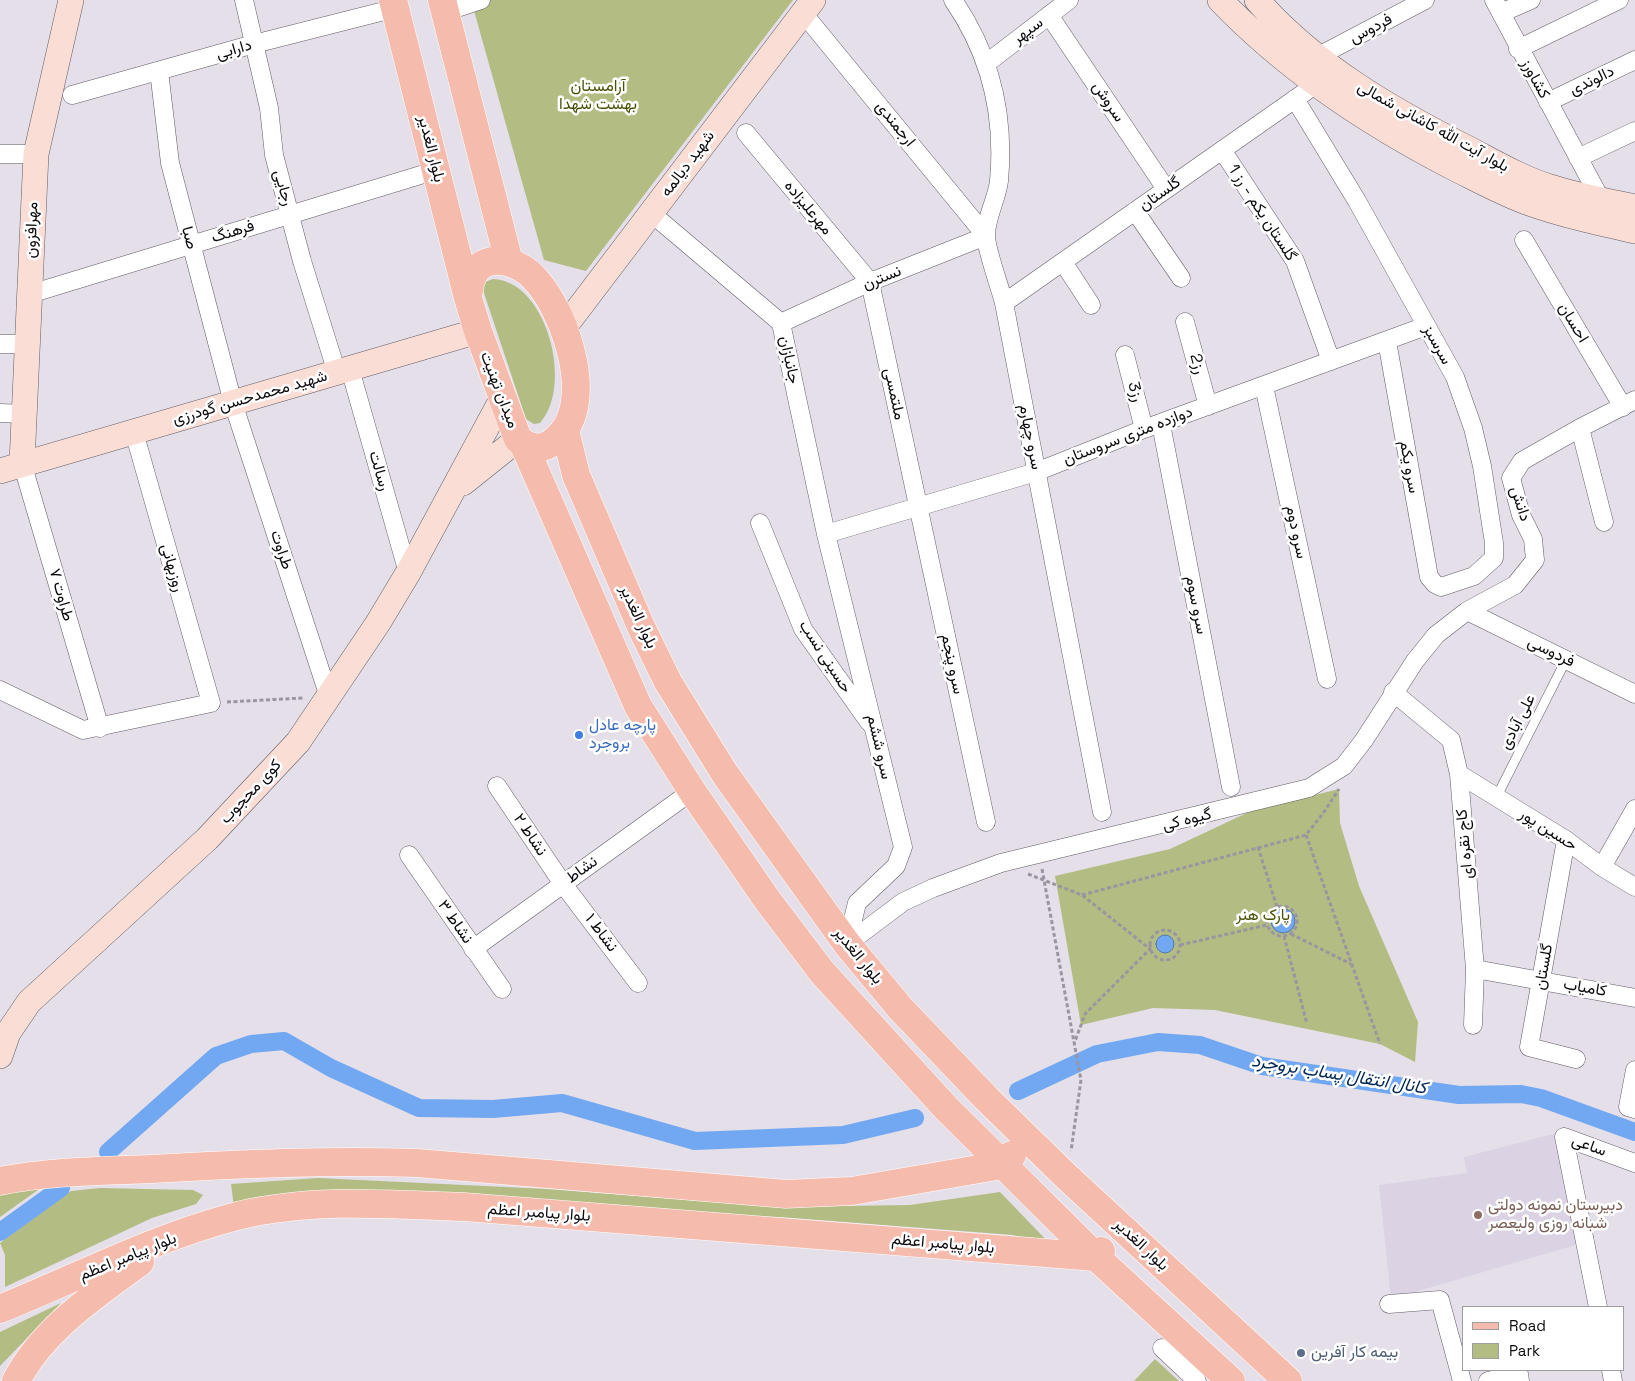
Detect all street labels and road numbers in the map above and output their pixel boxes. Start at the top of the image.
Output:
street label: فردوس [1346,10,1396,48]
street label: سپهر [1009,13,1047,49]
street label: دارابی [214,36,254,64]
street label: کشاورز [1516,56,1554,102]
street label: دالوندی [1566,62,1618,100]
street label: بلوار آیت الله کاشانی شمالی [1354,77,1512,177]
street label: سروش [1088,78,1128,126]
street label: ارجمندی [871,97,919,151]
street label: بلوار الغدیر [413,114,449,184]
street label: شهید دیالمه [657,127,719,201]
street label: گلستان یکم - رز 1 [1224,161,1300,265]
street label: رجایی [269,168,297,208]
street label: گلستان [1135,173,1185,215]
street label: مهرعلیزاده [780,177,836,239]
street label: مهرافزون [21,201,43,259]
street label: فرهنگ [209,216,257,248]
street label: صبا [177,224,201,252]
street label: نسترن [860,262,904,294]
street label: احسان [1554,300,1592,346]
street label: سرسبز [1418,322,1456,368]
street label: جانبازان [775,334,803,386]
street label: میدان تهنیت [476,349,522,431]
street label: رز2 [1185,352,1209,376]
street label: ملتمسی [879,366,909,422]
street label: شهید محمدحسن گودرزی [171,367,329,429]
street label: رز3 [1123,380,1147,404]
street label: دوازده متری سروستان [1061,402,1195,470]
street label: سرو چهارم [1014,403,1046,471]
street label: سرو یکم [1395,439,1423,495]
street label: رسالت [364,449,394,493]
street label: دانش [1505,484,1535,524]
street label: سرو دوم [1281,504,1311,560]
street label: طراوت [266,528,296,572]
street label: روزبهانی [156,542,188,594]
street label: طراوت ۷ [44,566,78,624]
street label: سرو سوم [1181,574,1211,636]
street label: بلوار الغدیر [615,582,661,652]
street label: حسینی نسب [794,617,856,697]
street label: سرو پنجم [936,632,968,696]
street label: فردوسی [1524,632,1578,672]
street label: علی آبادی [1496,691,1540,753]
street label: سرو ششم [862,713,896,781]
street label: کوی محجوب [216,756,286,828]
street label: گیوه کی [1160,805,1214,835]
street label: حسین پور [1515,805,1581,855]
street label: کاج نقره ای [1452,808,1478,880]
street label: نشاط ۲ [509,810,551,860]
street label: نشاط [563,852,601,888]
street label: نشاط ۳ [433,897,477,947]
street label: نشاط ۱ [580,910,622,956]
street label: بلوار الغدیر [829,924,887,988]
street label: گلستان [1530,942,1558,992]
street label: کامیاب [1562,975,1608,1001]
street label: ساعی [1569,1131,1609,1161]
street label: بلوار پیامبر اعظم [487,1200,591,1226]
street label: بلوار الغدیر [1110,1215,1172,1275]
street label: بلوار پیامبر اعظم [77,1229,179,1285]
street label: بلوار پیامبر اعظم [891,1230,995,1258]

